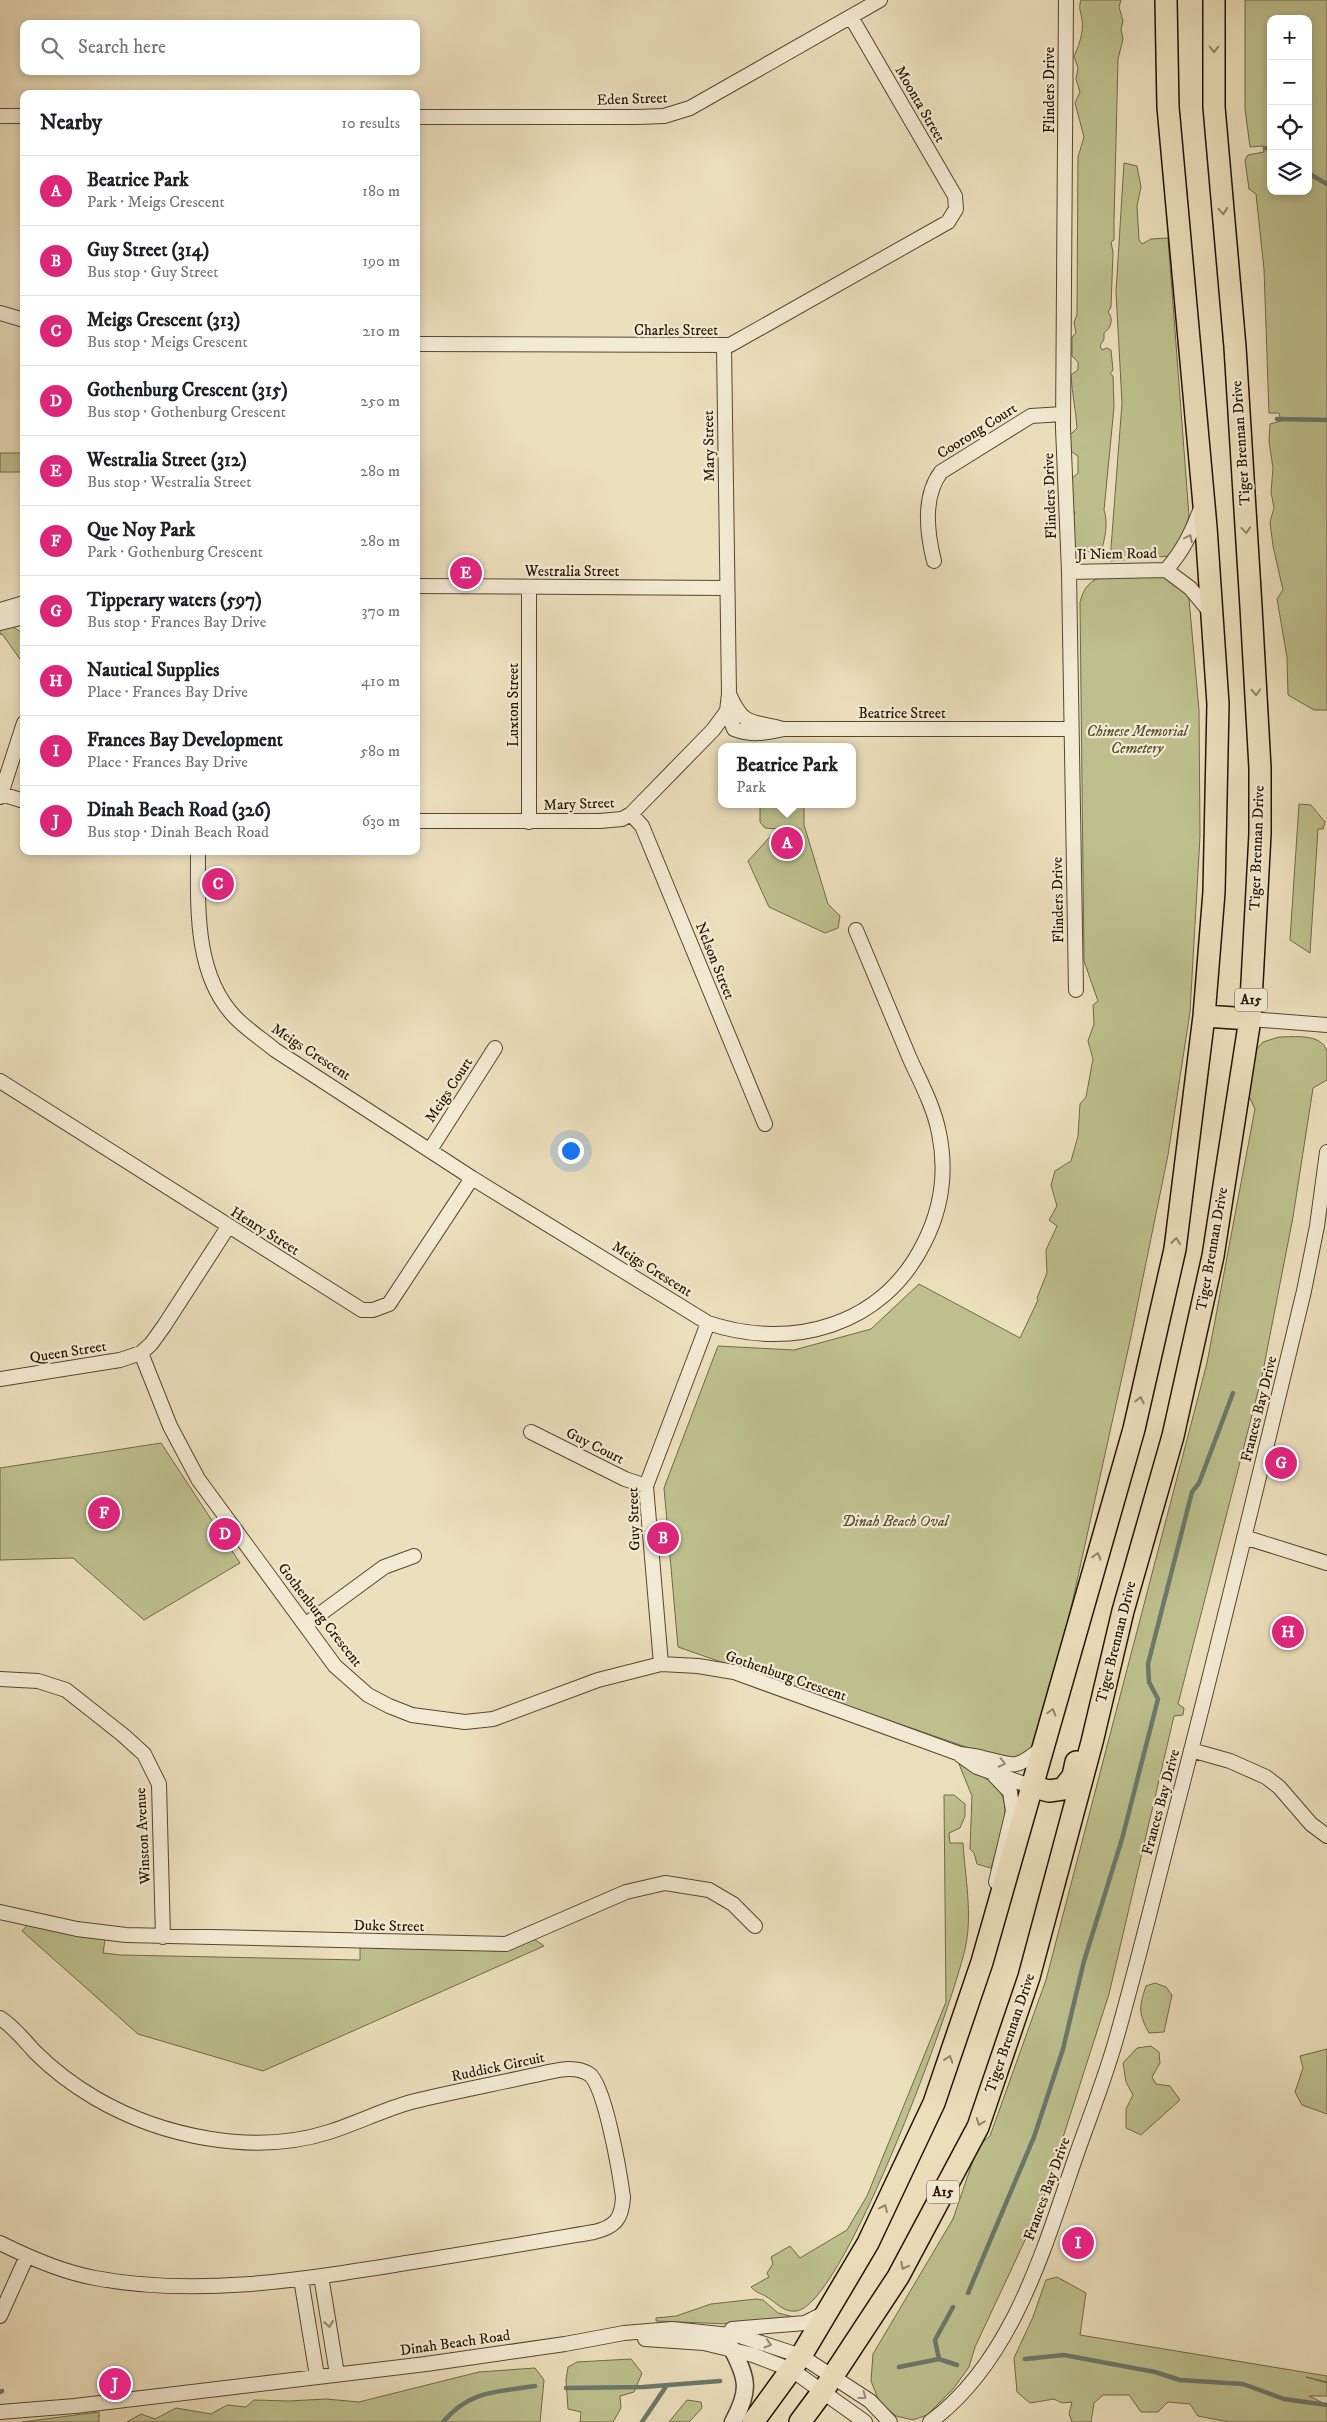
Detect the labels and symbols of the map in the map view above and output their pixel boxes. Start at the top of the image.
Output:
one-way arrow [1209,46,1219,53]
street label: Flinders Drive [1040,47,1059,133]
street label: Moonta Street [890,62,950,146]
street label: Eden Street [596,88,668,110]
one-way arrow [1217,207,1228,215]
street label: Charles Street [634,321,718,340]
street label: Tiger Brennan Drive [1227,380,1255,506]
street label: Coorong Court [934,399,1021,463]
street label: Mary Street [699,410,719,482]
street label: Flinders Drive [1039,453,1061,539]
one-way arrow [1241,526,1252,534]
one-way arrow [1183,534,1193,543]
street label: Ji Niem Road [1075,544,1158,564]
pin: E [450,554,482,592]
street label: Westralia Street [524,562,619,581]
street label: Luxton Street [504,663,523,747]
one-way arrow [1250,689,1261,697]
street label: Beatrice Street [858,704,946,723]
park label: Chinese Memorial Cemetery [1086,722,1190,758]
street label: Tiger Brennan Drive [1245,785,1269,911]
street label: Mary Street [543,793,615,815]
pin: A [771,824,803,862]
street label: Flinders Drive [1048,857,1068,943]
pin: C [202,865,234,903]
street label: Nelson Street [691,920,739,1003]
road number: A15 [1235,988,1267,1012]
street label: Meigs Crescent [268,1019,355,1085]
street label: Meigs Court [421,1054,477,1126]
your location [558,1138,584,1164]
street label: Tiger Brennan Drive [1192,1186,1232,1312]
street label: Henry Street [227,1202,303,1260]
street label: Meigs Crescent [608,1237,696,1301]
one-way arrow [1170,1237,1181,1245]
street label: Queen Street [28,1337,108,1367]
street label: Frances Bay Drive [1237,1354,1281,1464]
one-way arrow [1134,1395,1145,1404]
street label: Guy Court [563,1423,628,1469]
pin: G [1265,1444,1297,1482]
street label: Guy Street [623,1487,645,1551]
pin: F [88,1494,120,1532]
park label: Dinah Beach Oval [842,1512,950,1531]
pin: D [209,1515,241,1553]
pin: B [647,1519,679,1557]
one-way arrow [1091,1553,1101,1561]
street label: Gothenburg Crescent [273,1559,367,1671]
street label: Tiger Brennan Drive [1092,1579,1140,1705]
pin: H [1272,1613,1304,1651]
street label: Gothenburg Crescent [723,1646,849,1706]
one-way arrow [1046,1709,1056,1717]
street label: Frances Bay Drive [1138,1747,1184,1857]
one-way arrow [998,1757,1007,1768]
street label: Winston Avenue [131,1787,155,1886]
street label: Duke Street [354,1916,425,1936]
street label: Tiger Brennan Drive [981,1971,1039,2095]
street label: Ruddick Circuit [450,2048,547,2086]
one-way arrow [943,2055,953,2064]
one-way arrow [976,2117,986,2126]
street label: Frances Bay Drive [1019,2135,1075,2243]
road number: A15 [927,2180,959,2204]
one-way arrow [878,2204,889,2213]
pin: I [1062,2224,1094,2262]
one-way arrow [900,2260,910,2269]
one-way arrow [323,2320,333,2329]
street label: Dinah Beach Road [399,2326,512,2360]
one-way arrow [764,2338,772,2348]
pin: J [99,2365,131,2403]
one-way arrow [857,2391,866,2399]

